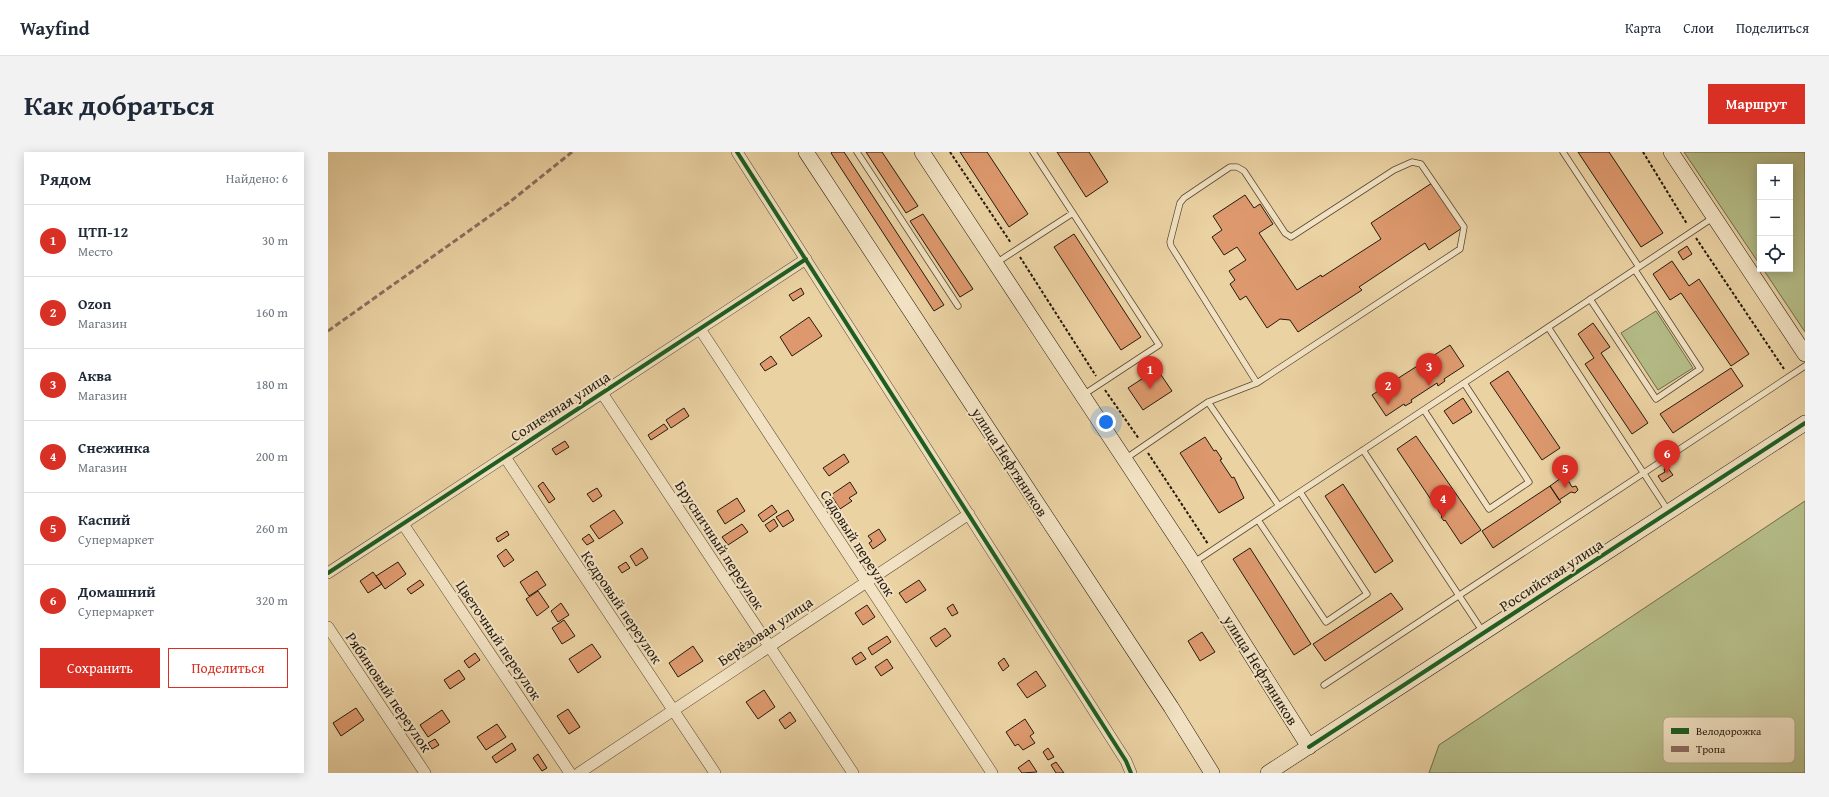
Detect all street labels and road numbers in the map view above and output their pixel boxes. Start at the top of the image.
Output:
street label: Солнечная улица [506,365,615,446]
street label: улица Нефтяников [966,403,1053,521]
street label: Брусничный переулок [670,476,770,614]
street label: Садовый переулок [816,486,900,600]
street label: Российская улица [1495,533,1608,616]
street label: Кедровый переулок [576,546,668,668]
street label: Цветочный переулок [451,576,547,704]
street label: Берёзовая улица [713,591,817,671]
street label: улица Нефтяников [1218,610,1303,729]
street label: Рябиновый переулок [341,628,437,756]

